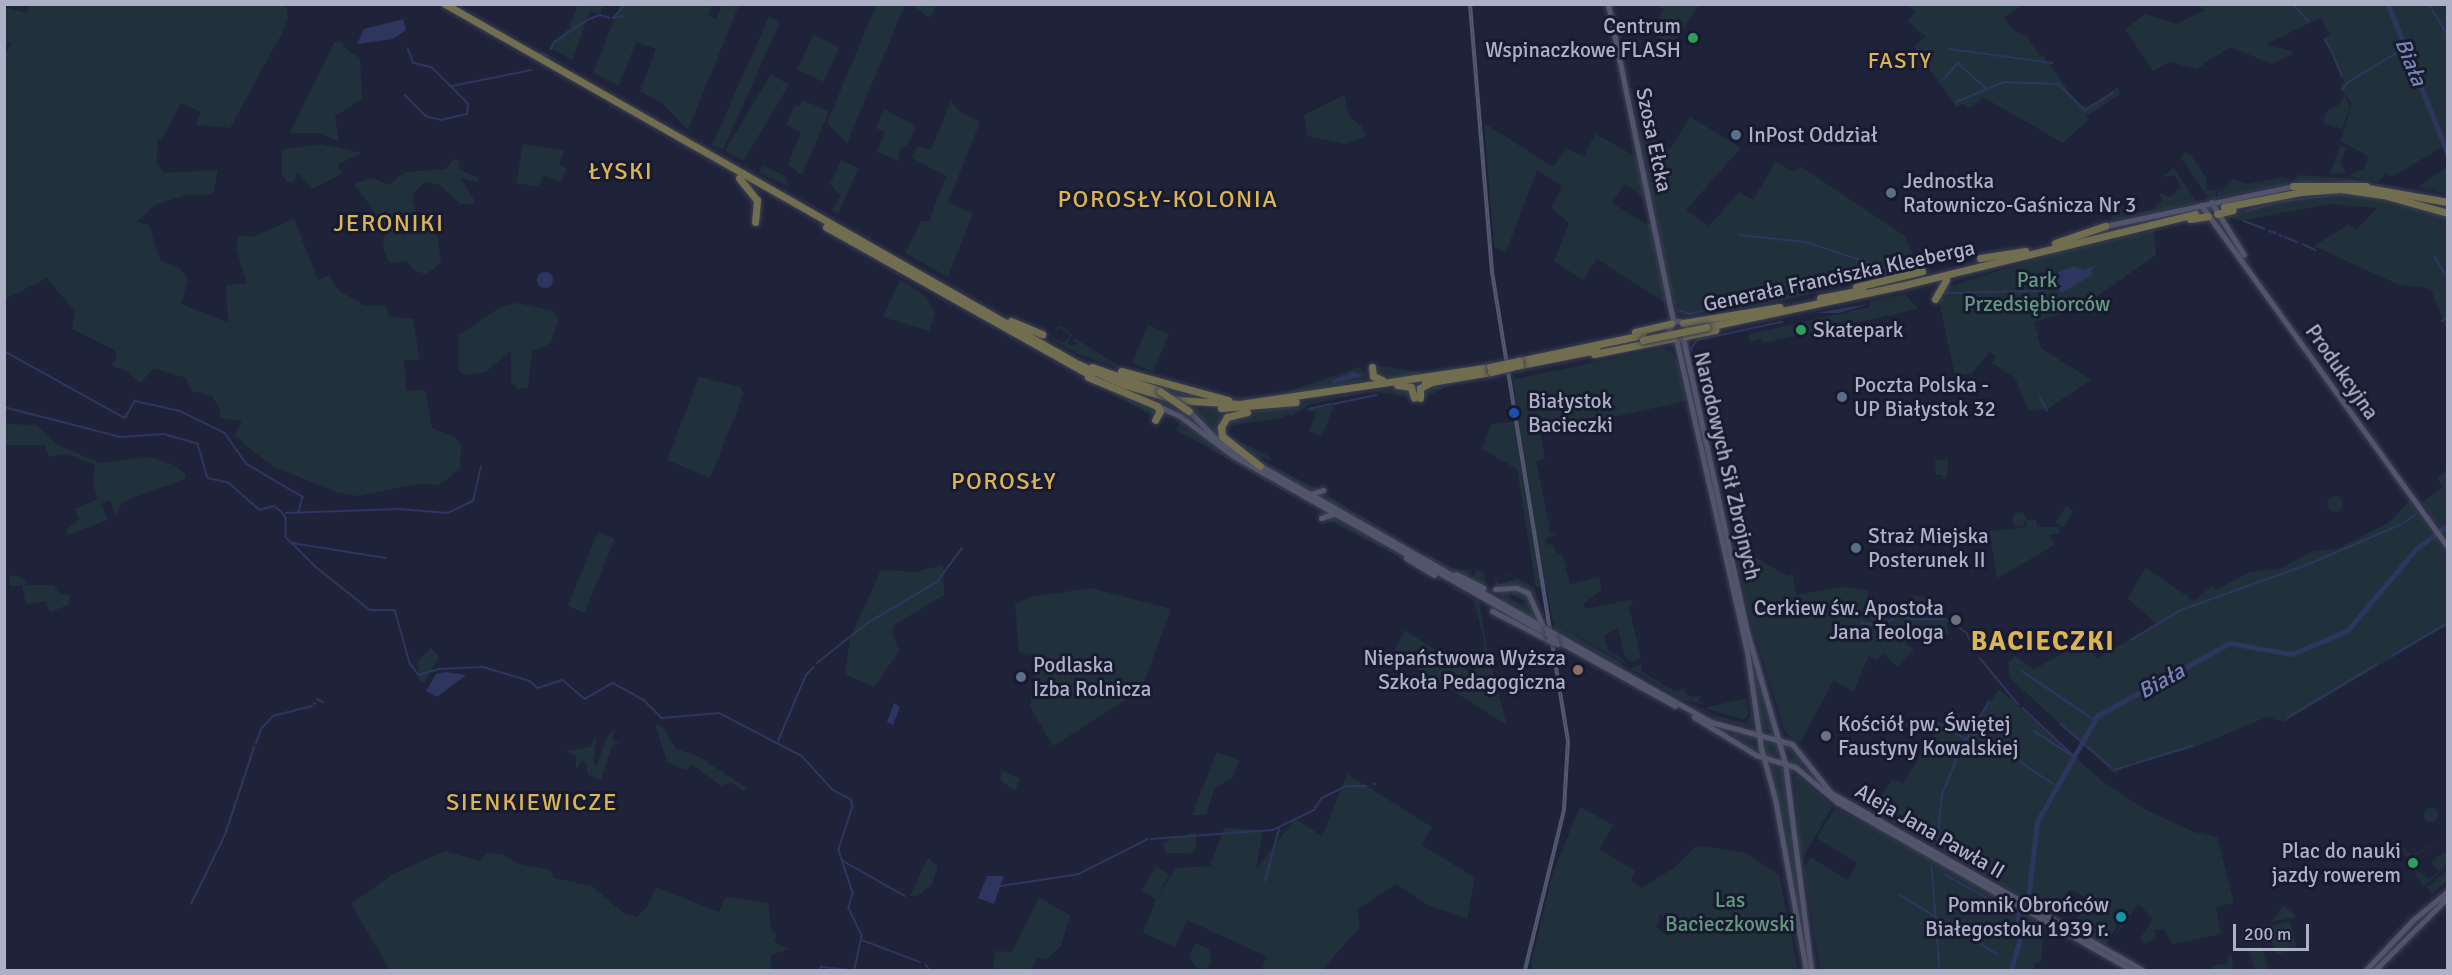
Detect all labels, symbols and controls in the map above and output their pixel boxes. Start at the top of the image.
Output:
place label: Centrum Wspinaczkowe FLASH [1485,13,1681,63]
marker: Centrum Wspinaczkowe FLASH [1686,31,1700,45]
water label: Biała [2390,34,2432,90]
district label: FASTY [1868,48,1932,74]
street label: Szosa Ełcka [1631,86,1677,194]
place label: InPost Oddział [1748,122,1878,148]
marker: InPost Oddział [1729,128,1743,142]
district label: ŁYSKI [589,158,653,186]
place label: Jednostka Ratowniczo-Gaśnicza Nr 3 [1903,168,2136,218]
district label: POROSŁY-KOLONIA [1058,186,1278,214]
marker: Jednostka Ratowniczo-Gaśnicza Nr 3 [1884,186,1898,200]
district label: JERONIKI [334,210,444,238]
street label: Generała Franciszka Kleeberga [1701,235,1977,317]
park label: Park Przedsiębiorców [1964,267,2110,317]
place label: Skatepark [1813,317,1903,343]
street label: Produkcyjna [2300,320,2384,424]
marker: Skatepark [1794,323,1808,337]
street label: Narodowych Sił Zbrojnych [1688,349,1766,583]
place label: Poczta Polska - UP Białystok 32 [1854,372,1996,422]
place label: Białystok Bacieczki [1528,388,1613,438]
marker: Poczta Polska - UP Białystok 32 [1835,390,1849,404]
marker: Białystok Bacieczki [1505,404,1523,422]
district label: POROSŁY [951,468,1057,496]
place label: Straż Miejska Posterunek II [1868,523,1989,573]
marker: Straż Miejska Posterunek II [1849,541,1863,555]
place label: Cerkiew św. Apostoła Jana Teologa [1754,595,1944,645]
marker: Cerkiew św. Apostoła Jana Teologa [1949,613,1963,627]
district label: BACIECZKI [1971,626,2115,658]
place label: Niepaństwowa Wyższa Szkoła Pedagogiczna [1364,645,1566,695]
place label: Podlaska Izba Rolnicza [1033,652,1151,702]
water label: Biała [2133,658,2189,704]
marker: Niepaństwowa Wyższa Szkoła Pedagogiczna [1571,663,1585,677]
marker: Podlaska Izba Rolnicza [1014,670,1028,684]
place label: Kościół pw. Świętej Faustyny Kowalskiej [1838,711,2019,761]
marker: Kościół pw. Świętej Faustyny Kowalskiej [1819,729,1833,743]
street label: Aleja Jana Pawła II [1851,778,2009,884]
district label: SIENKIEWICZE [446,789,618,817]
place label: Plac do nauki jazdy rowerem [2272,838,2401,888]
marker: Plac do nauki jazdy rowerem [2406,856,2420,870]
park label: Las Bacieczkowski [1665,887,1795,937]
place label: Pomnik Obrońców Białegostoku 1939 r. [1925,892,2109,942]
marker: Pomnik Obrońców Białegostoku 1939 r. [2114,910,2128,924]
scale bar [2236,912,2312,950]
text: 200 m [2244,923,2291,945]

